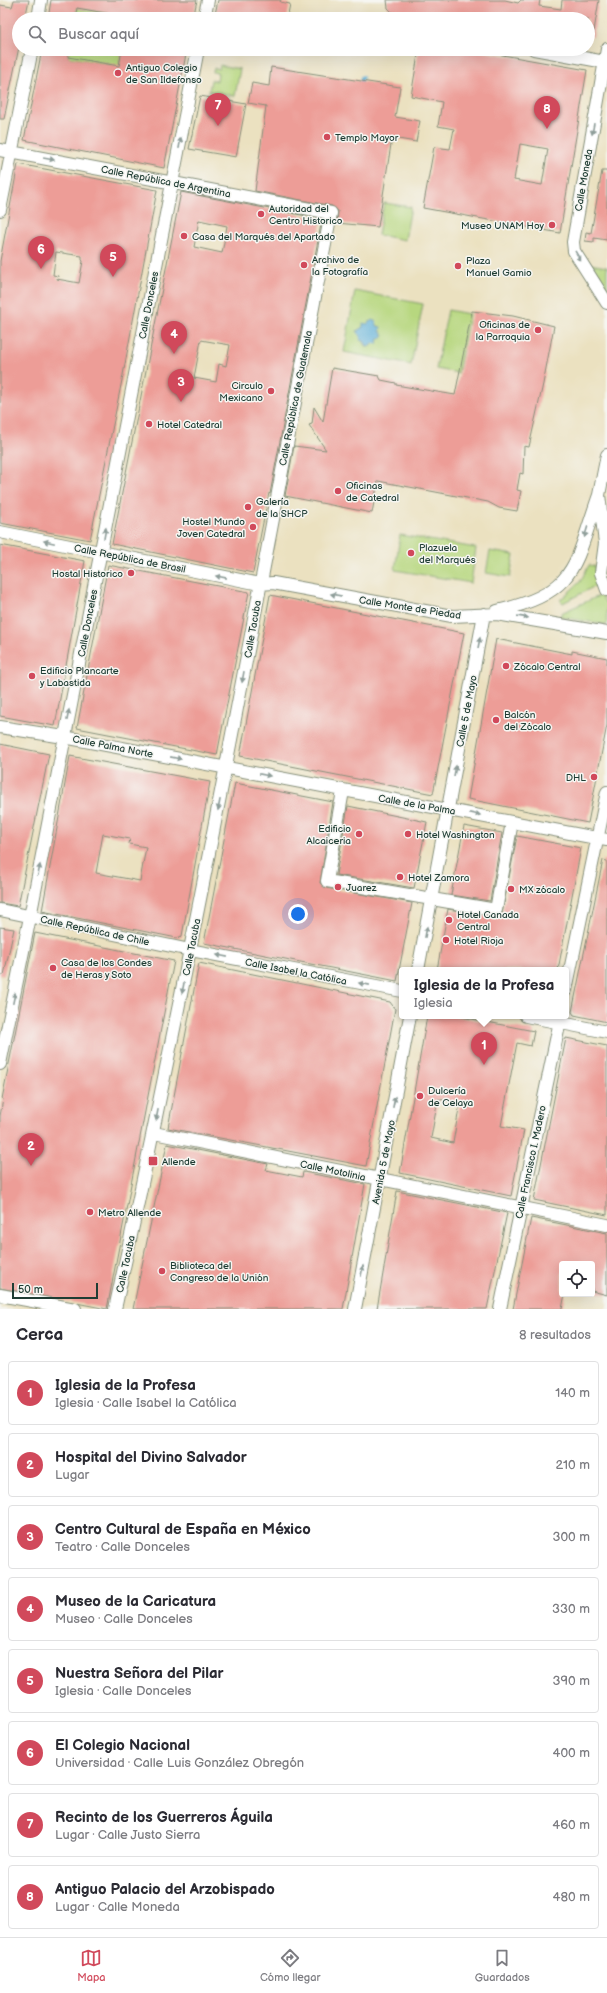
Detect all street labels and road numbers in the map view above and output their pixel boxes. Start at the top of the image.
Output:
street label: Calle Moneda [573,148,595,212]
street label: Calle República de Argentina [100,164,232,201]
street label: Calle Donceles [137,270,161,340]
street label: Calle República de Guatemala [277,329,315,467]
street label: Calle República de Brasil [73,542,187,576]
street label: Calle Donceles [76,588,100,658]
street label: Calle Monte de Piedad [358,594,462,622]
street label: Calle Tacuba [242,599,264,659]
street label: Calle 5 de Mayo [454,674,480,748]
street label: Calle Palma Norte [72,733,154,761]
street label: Calle de la Palma [377,792,457,818]
street label: Calle República de Chile [39,914,151,948]
street label: Calle Tacuba [181,917,203,977]
street label: Calle Isabel la Católica [244,956,348,988]
street label: Calle Francisco I. Madero [513,1104,549,1220]
street label: Avenida 5 de Mayo [370,1119,398,1205]
street label: Calle Motolinia [299,1158,367,1184]
street label: Calle Tacuba [114,1234,138,1294]

